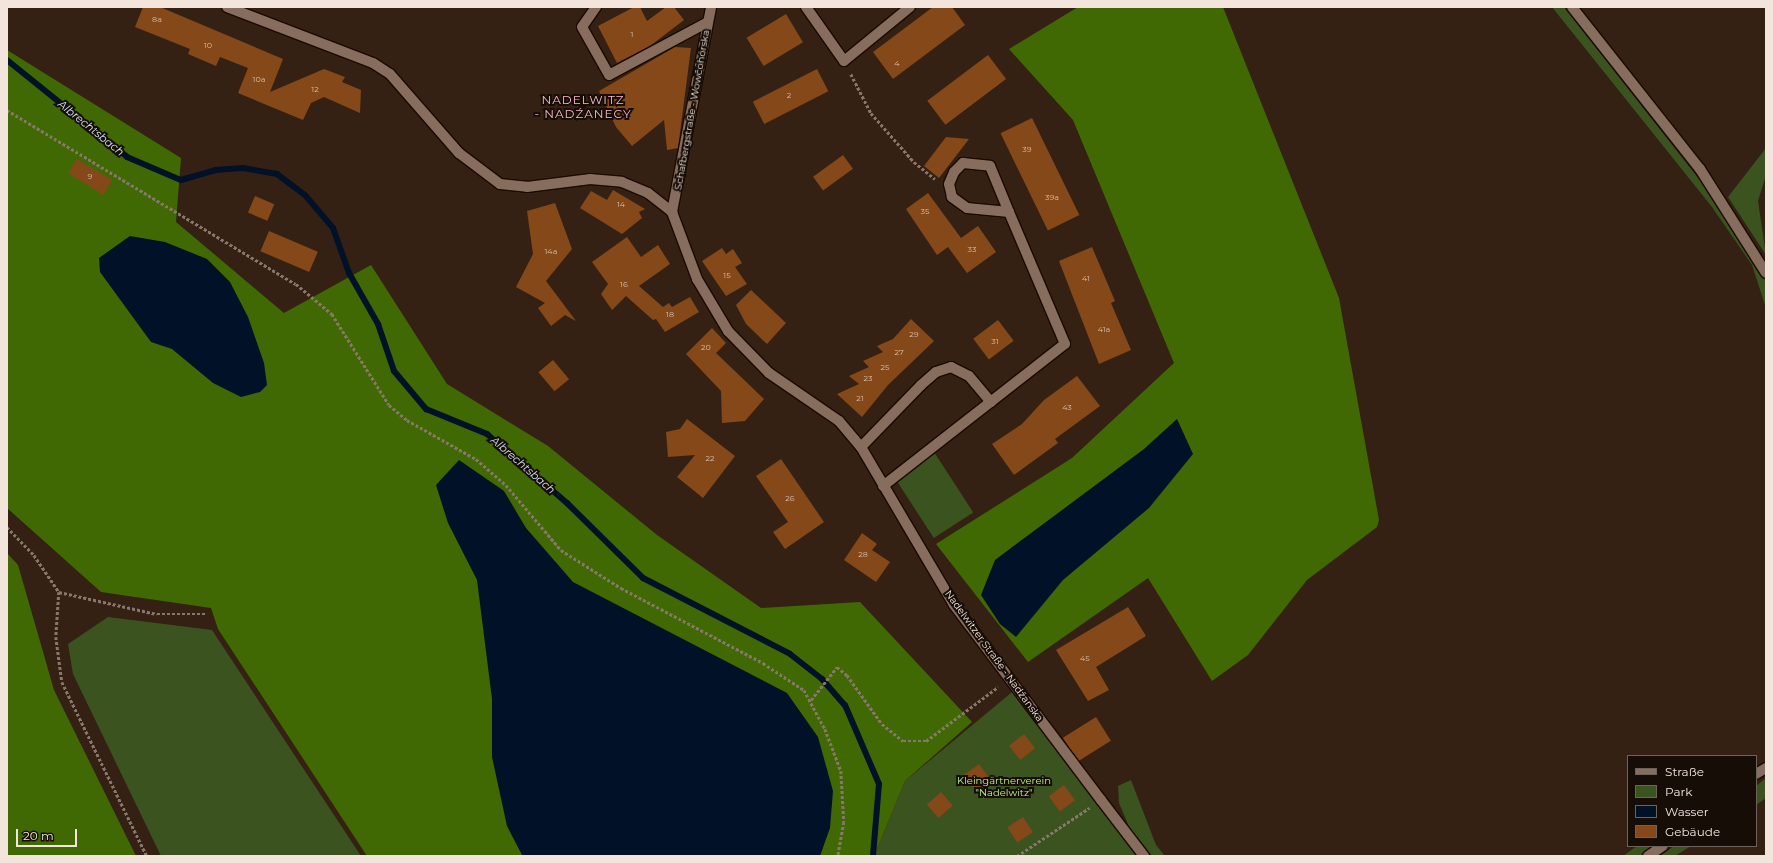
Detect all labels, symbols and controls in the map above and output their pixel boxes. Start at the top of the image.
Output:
house number: 8a [152,15,162,25]
street label: Schafbergstraße - Wowčohórska [672,29,712,191]
house number: 1 [631,30,633,40]
house number: 10 [204,41,212,51]
house number: 4 [894,59,900,69]
house number: 10a [253,75,265,85]
house number: 12 [311,85,319,95]
house number: 2 [787,91,791,101]
district label: NADELWITZ - NADŹANECY [534,93,632,121]
water label: Albrechtsbach [55,97,127,159]
house number: 39 [1022,145,1032,155]
house number: 9 [88,172,92,182]
house number: 39a [1045,193,1059,203]
house number: 14 [617,200,625,210]
house number: 35 [921,207,929,217]
house number: 33 [968,245,976,255]
house number: 14a [544,247,558,257]
house number: 15 [723,271,731,281]
house number: 41 [1082,274,1090,284]
house number: 16 [620,280,628,290]
house number: 18 [666,310,674,320]
house number: 41a [1098,325,1110,335]
house number: 29 [909,330,919,340]
house number: 31 [991,337,999,347]
house number: 20 [701,343,711,353]
house number: 27 [894,348,904,358]
house number: 25 [880,363,890,373]
house number: 23 [863,374,873,384]
house number: 21 [856,394,864,404]
house number: 43 [1062,403,1072,413]
water label: Albrechtsbach [488,433,558,497]
house number: 22 [705,454,715,464]
house number: 26 [785,494,795,504]
house number: 28 [858,550,868,560]
street label: Nadelwitzer Straße - Nadźanska [942,588,1046,724]
house number: 45 [1080,654,1090,664]
legend [1627,755,1757,847]
text: Straße [1665,764,1704,779]
park label: Kleingärtnerverein "Nadelwitz" [957,774,1051,798]
text: Park [1665,784,1692,799]
text: Wasser [1665,804,1709,819]
scale bar [18,821,79,847]
text: Gebäude [1665,824,1720,839]
text: 20 m [23,828,54,843]

